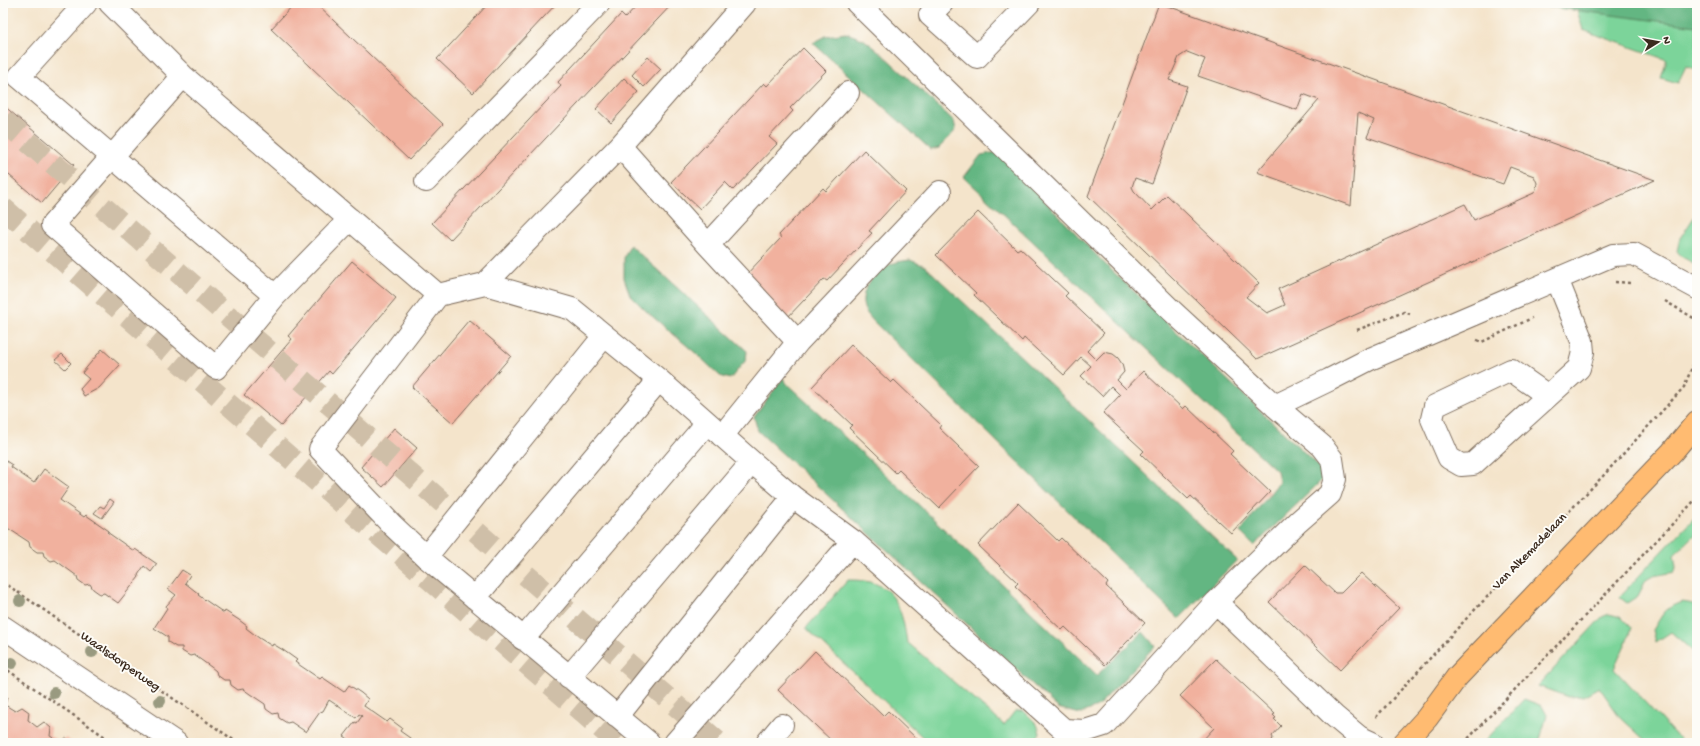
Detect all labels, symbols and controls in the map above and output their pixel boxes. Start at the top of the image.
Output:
north arrow [1638,22,1678,62]
text: N [1659,36,1672,45]
street label: Van Alkemadelaan [1489,510,1571,594]
street label: Waalsdorperweg [77,629,163,695]

